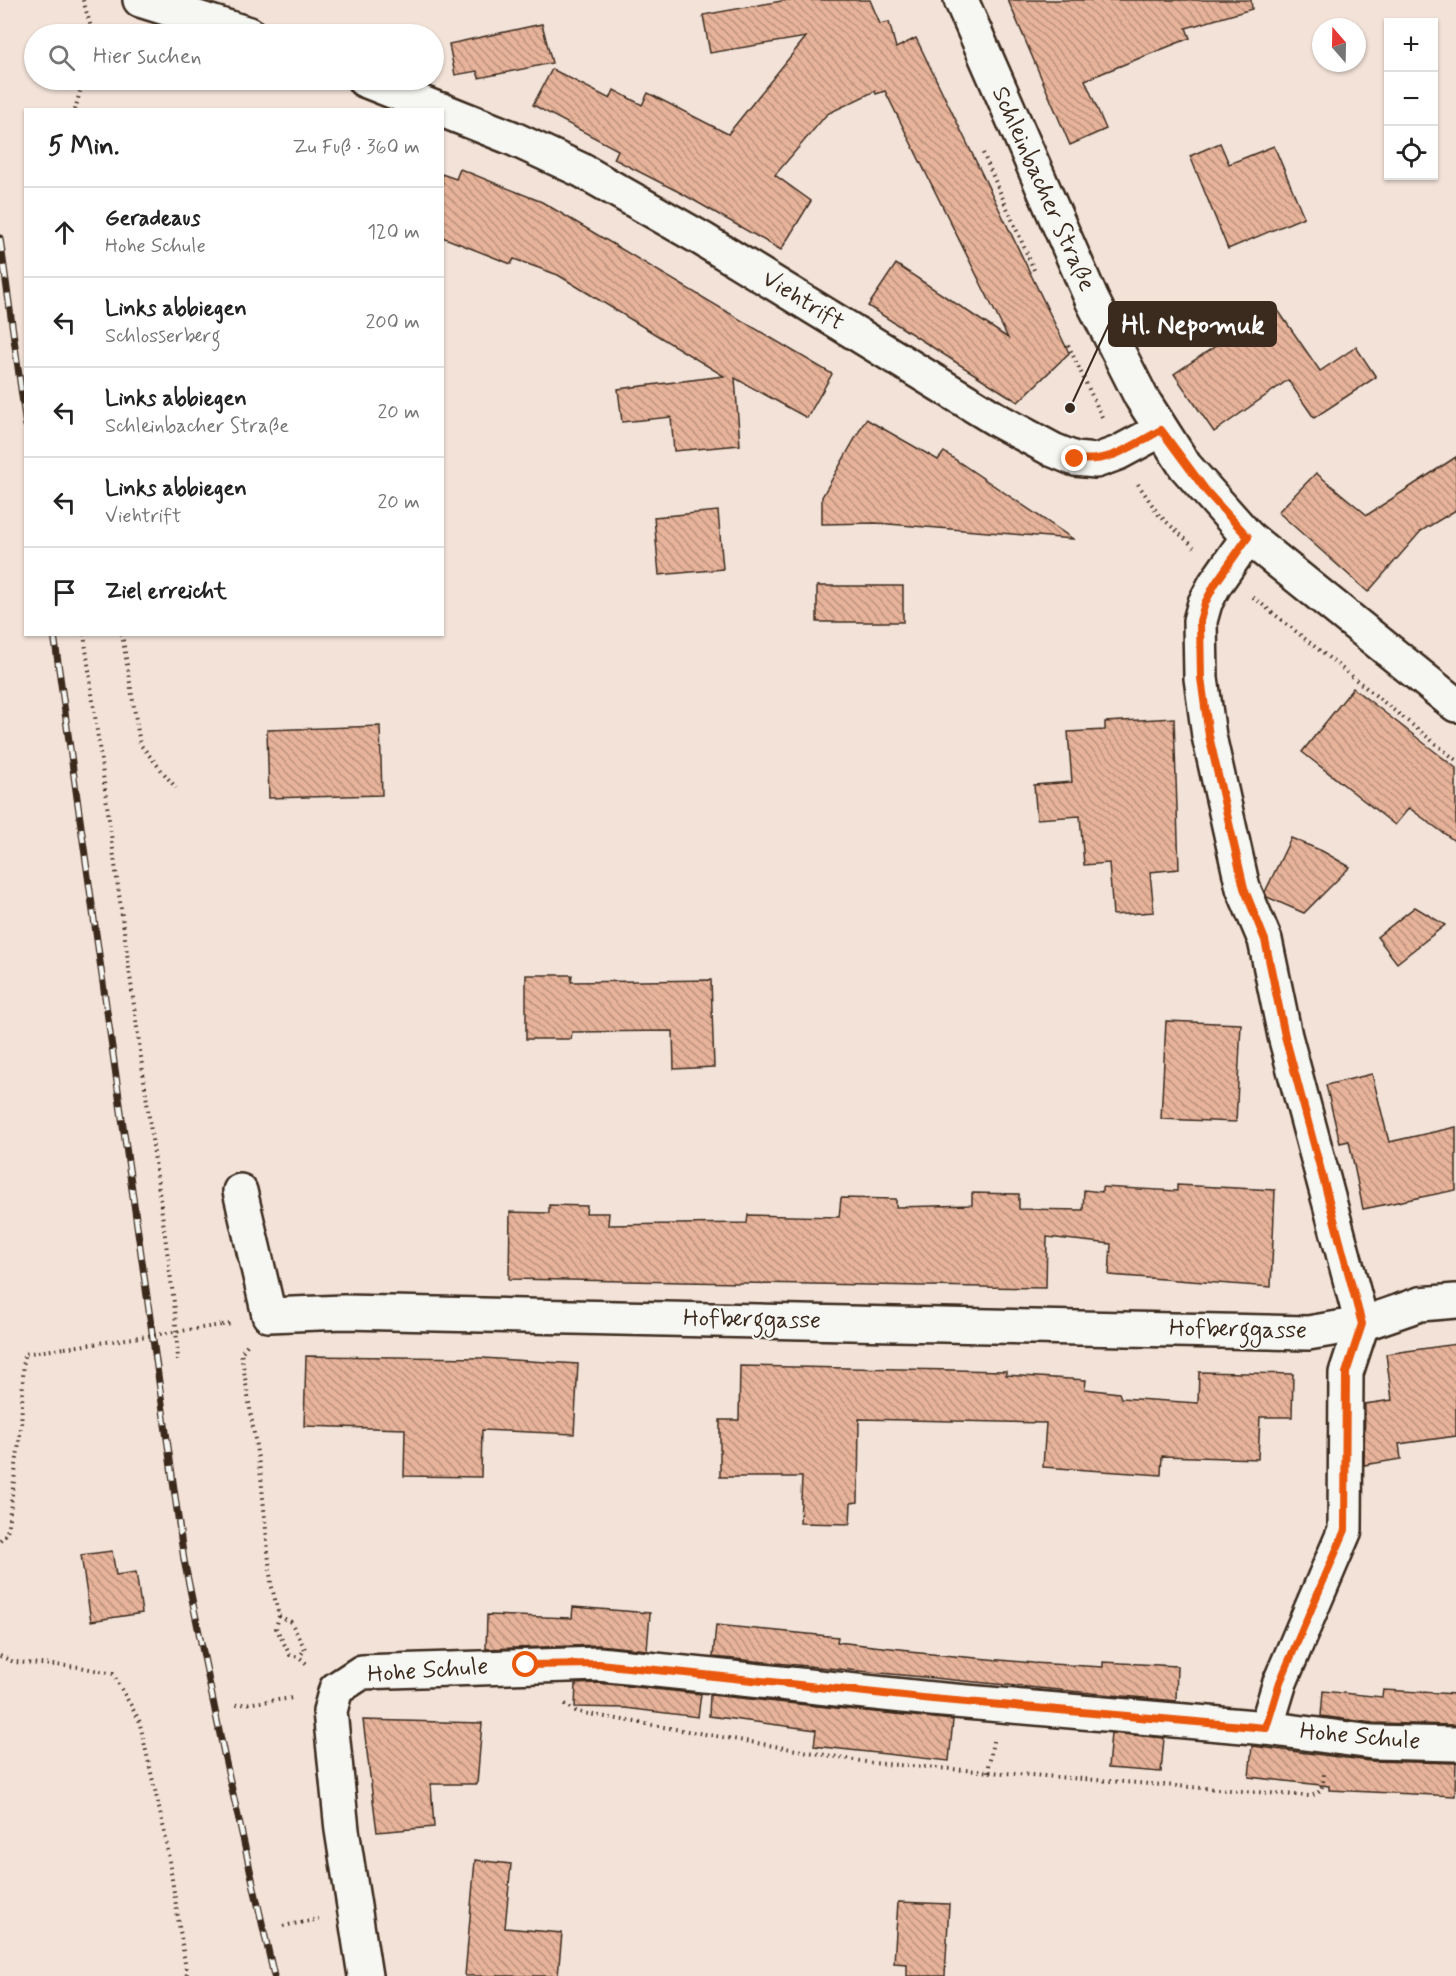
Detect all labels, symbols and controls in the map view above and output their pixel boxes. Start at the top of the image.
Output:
north arrow [1312,18,1366,72]
map controls [1384,18,1438,180]
button: + [1384,18,1438,72]
search box [24,24,444,90]
icon: search [45,41,78,74]
text: Hier suchen [93,43,202,71]
button: − [1384,72,1438,126]
street label: Schleinbacher Straße [984,82,1102,296]
button: locate [1384,126,1438,180]
text: 5 Min. [48,130,119,164]
text: Zu Fuß · 360 m [292,134,420,161]
text: Geradeaus [105,205,200,233]
icon: ahead [48,216,81,249]
text: 120 m [367,219,420,246]
text: Hohe Schule [105,233,206,260]
street label: Viehtrift [756,264,850,338]
text: Links abbiegen [105,295,247,323]
callout: Hl. Nepomuk [1109,302,1276,346]
icon: left [48,306,81,339]
text: 200 m [365,309,420,336]
text: Hl. Nepomuk [1122,309,1264,343]
text: Schlosserberg [105,323,221,350]
text: Links abbiegen [105,385,247,413]
icon: left [48,396,81,429]
text: 20 m [377,399,420,426]
text: Schleinbacher Straße [105,413,289,440]
route end [1061,445,1087,471]
text: Links abbiegen [105,475,247,503]
icon: left [48,486,81,519]
text: 20 m [377,489,420,516]
text: Viehtrift [105,503,181,530]
icon: arrive [48,576,81,609]
text: Ziel erreicht [105,578,227,606]
street label: Hofberggasse [683,1303,821,1340]
street label: Hofberggasse [1169,1313,1307,1350]
street label: Hohe Schule [367,1651,489,1691]
route start [512,1651,538,1677]
street label: Hohe Schule [1298,1716,1422,1758]

